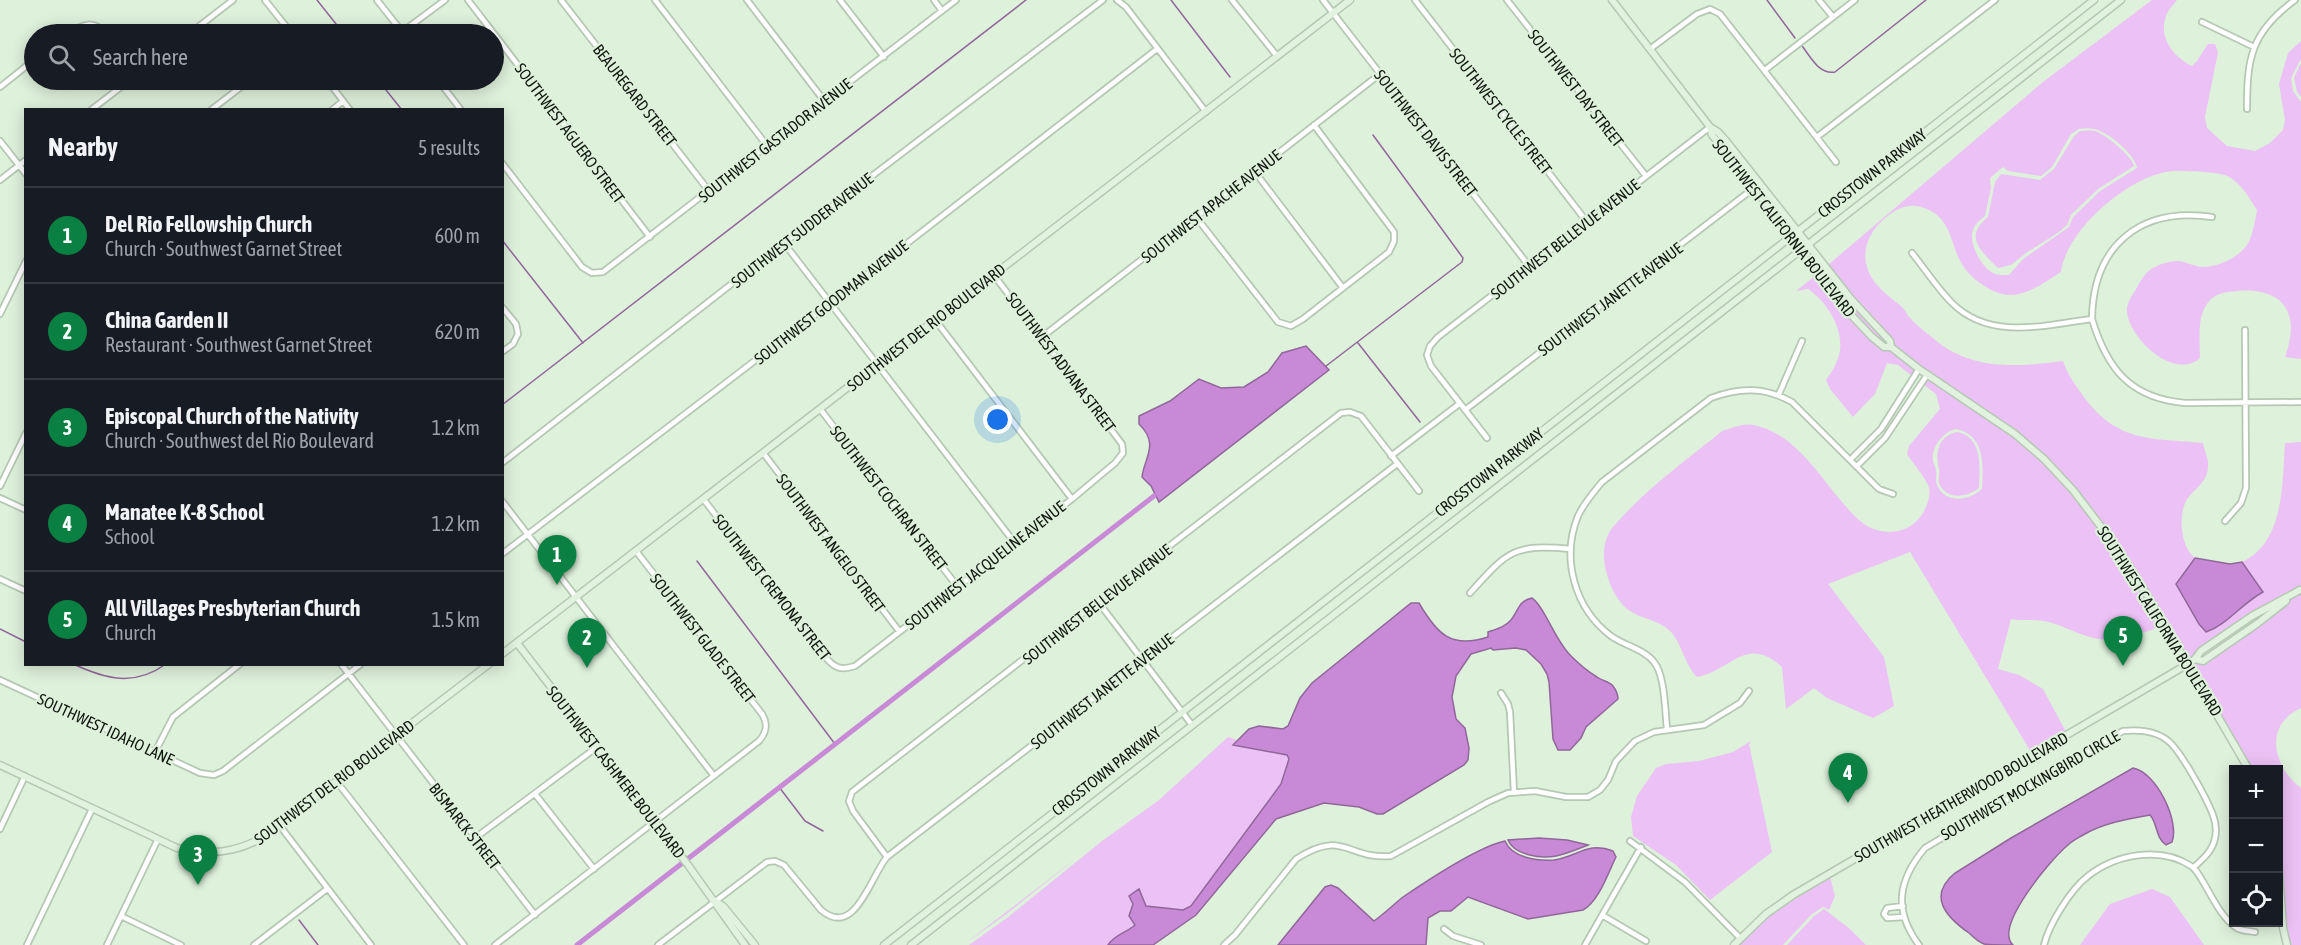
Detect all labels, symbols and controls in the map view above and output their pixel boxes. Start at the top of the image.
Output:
search box [24,24,504,90]
street label: SOUTHWEST DAY STREET [1525,26,1627,150]
street label: BEAUREGARD STREET [590,40,680,150]
icon: search [45,41,78,74]
text: Search here [93,44,188,70]
street label: SOUTHWEST CYCLE STREET [1446,44,1556,178]
street label: SOUTHWEST AGUERO STREET [511,59,629,207]
street label: SOUTHWEST DAVIS STREET [1371,66,1481,200]
street label: SOUTHWEST GASTADOR AVENUE [695,74,855,206]
street label: CROSSTOWN PARKWAY [1814,124,1931,221]
text: Nearby [48,132,118,162]
text: 5 results [418,136,480,159]
street label: SOUTHWEST CALIFORNIA BOULEVARD [1709,136,1859,320]
street label: SOUTHWEST APACHE AVENUE [1138,146,1285,266]
street label: SOUTHWEST SUDDER AVENUE [727,169,877,291]
street label: SOUTHWEST BELLEVUE AVENUE [1487,175,1643,303]
text: Del Rio Fellowship Church [105,211,312,237]
text: 1 [63,224,72,247]
text: 600 m [435,224,480,247]
street label: SOUTHWEST GOODMAN AVENUE [750,236,912,368]
text: Church · Southwest Garnet Street [105,237,342,260]
street label: SOUTHWEST JANETTE AVENUE [1534,239,1686,359]
street label: SOUTHWEST DEL RIO BOULEVARD [843,260,1009,394]
street label: SOUTHWEST ADVANA STREET [1003,289,1119,435]
text: China Garden II [105,307,228,333]
text: 2 [63,320,72,343]
text: 620 m [435,320,480,343]
text: Restaurant · Southwest Garnet Street [105,333,372,356]
text: Episcopal Church of the Nativity [105,403,359,429]
your location [983,405,1012,434]
text: 3 [63,416,72,439]
text: 1.2 km [432,416,480,439]
street label: SOUTHWEST COCHRAN STREET [827,422,951,574]
street label: CROSSTOWN PARKWAY [1431,423,1548,520]
text: Church · Southwest del Rio Boulevard [105,429,374,452]
street label: SOUTHWEST ANGELO STREET [773,470,889,616]
street label: SOUTHWEST JACQUELINE AVENUE [901,497,1069,633]
text: Manatee K-8 School [105,499,264,525]
street label: SOUTHWEST CREMONA STREET [709,510,835,664]
text: 4 [63,512,72,535]
text: 1.2 km [432,512,480,535]
street label: SOUTHWEST CALIFORNIA BOULEVARD [2094,523,2226,719]
text: School [105,525,155,548]
pin: 1 [538,536,576,585]
street label: SOUTHWEST BELLEVUE AVENUE [1019,540,1175,668]
street label: SOUTHWEST GLADE STREET [647,570,759,706]
text: All Villages Presbyterian Church [105,595,360,621]
text: 5 [63,608,72,631]
text: 1.5 km [432,608,480,631]
pin: 5 [2104,616,2142,666]
pin: 2 [568,618,606,668]
text: Church [105,621,156,644]
street label: SOUTHWEST JANETTE AVENUE [1027,630,1177,752]
street label: SOUTHWEST CASHMERE BOULEVARD [543,682,689,862]
street label: SOUTHWEST IDAHO LANE [35,690,177,769]
street label: SOUTHWEST DEL RIO BOULEVARD [250,716,418,848]
street label: CROSSTOWN PARKWAY [1048,722,1165,819]
street label: SOUTHWEST MOCKINGBIRD CIRCLE [1937,726,2123,844]
street label: SOUTHWEST HEATHERWOOD BOULEVARD [1851,728,2071,866]
pin: 4 [1828,754,1868,803]
map controls [2229,765,2283,927]
button: + [2229,765,2283,819]
street label: BISMARCK STREET [426,779,504,873]
button: − [2229,819,2283,873]
pin: 3 [178,836,218,885]
button: locate [2229,873,2283,927]

